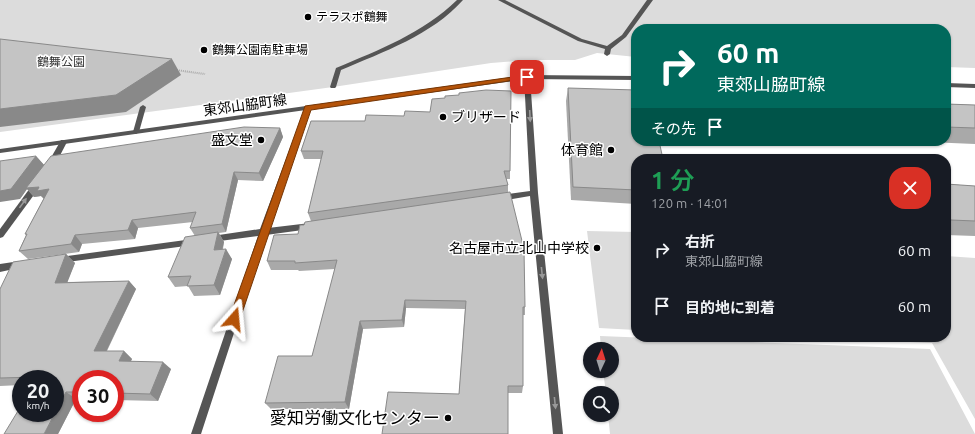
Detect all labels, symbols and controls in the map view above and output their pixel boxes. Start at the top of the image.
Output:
place label: テラスポ鶴舞 [316,10,388,23]
marker: テラスポ鶴舞 [303,12,313,22]
text: 60 m [717,37,779,68]
icon: right [651,40,703,92]
place label: 鶴舞公園南駐車場 [212,43,308,56]
marker: 鶴舞公園南駐車場 [199,45,209,55]
park label: 鶴舞公園 [37,55,85,68]
pin [510,60,544,94]
icon: arrive [516,66,538,88]
text: 東郊山脇町線 [717,74,825,94]
street label: 東郊山脇町線 [202,91,288,119]
place label: ブリザード [451,109,521,125]
one-way arrow [526,110,533,122]
marker: ブリザード [438,112,448,122]
icon: arrive [704,116,726,138]
text: その先 [651,120,696,137]
place label: 盛文堂 [211,132,253,148]
marker: 盛文堂 [256,135,266,145]
place label: 体育館 [561,142,603,158]
marker: 体育館 [606,145,616,155]
text: 1 分 [651,167,694,194]
button: close [889,167,931,209]
text: 120 m · 14:01 [651,196,729,210]
one-way arrow [19,198,27,209]
text: 右折 [685,233,715,250]
icon: right [651,239,673,261]
place label: 名古屋市立北山中学校 [449,240,589,256]
text: 60 m [898,242,931,259]
marker: 名古屋市立北山中学校 [592,243,602,253]
text: 東郊山脇町線 [685,254,763,268]
one-way arrow [539,267,545,279]
icon: arrive [651,295,673,317]
position arrow [213,298,255,340]
text: 60 m [898,298,931,315]
text: 目的地に到着 [685,299,775,316]
north arrow [583,342,619,378]
map controls [583,342,619,422]
speed limit sign: 30 [72,370,124,422]
text: 20 [27,379,49,402]
button: search [583,386,619,422]
one-way arrow [552,397,558,409]
text: km/h [26,400,50,411]
place label: 愛知労働文化センター [270,408,440,427]
marker: 愛知労働文化センター [443,413,453,423]

